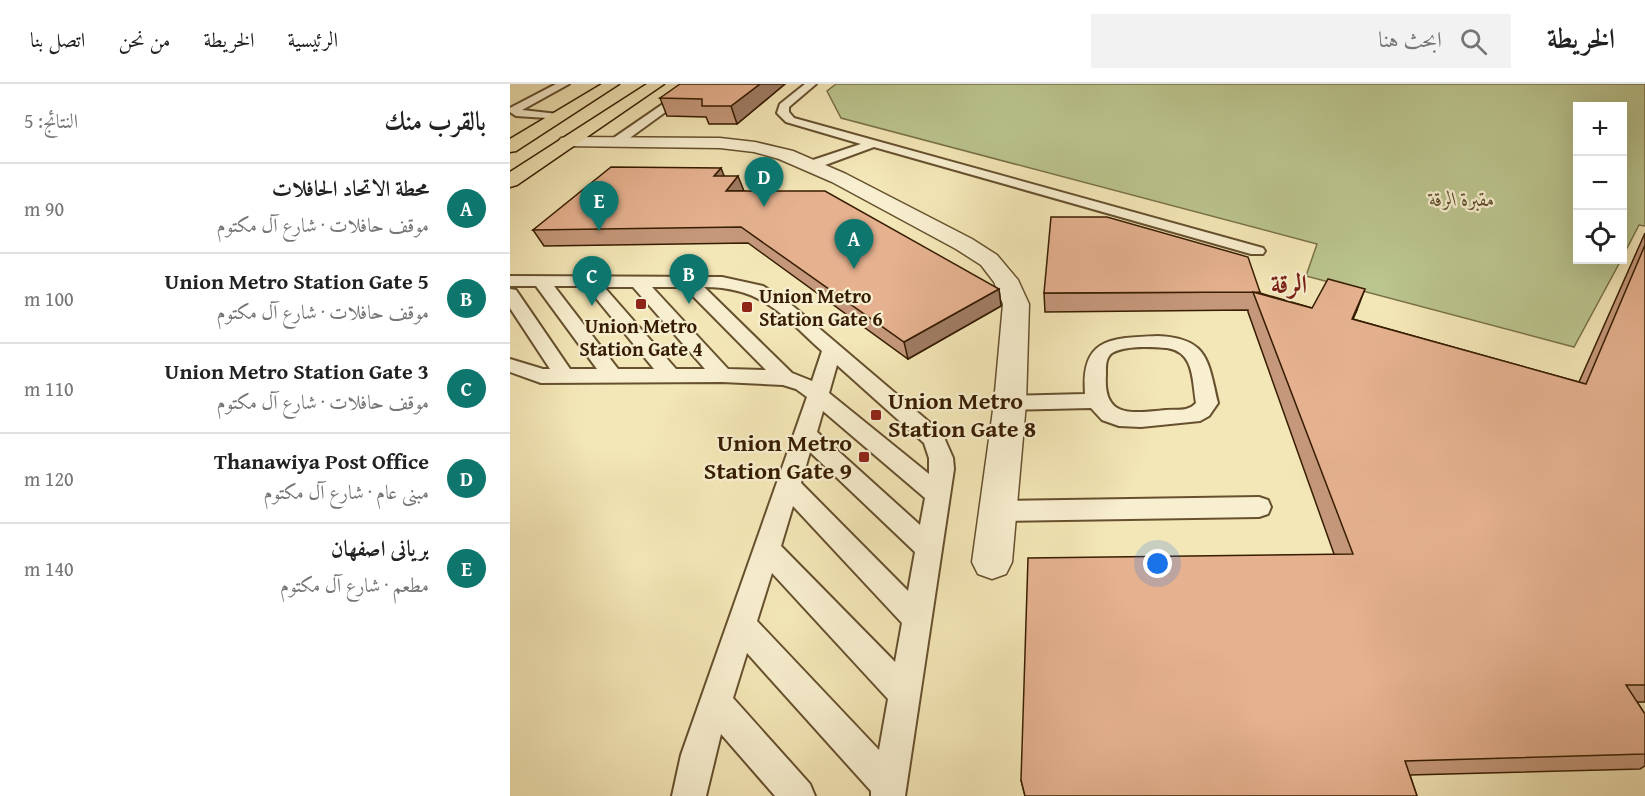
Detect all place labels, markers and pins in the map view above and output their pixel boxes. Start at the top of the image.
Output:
pin: D [744,158,784,207]
pin: E [580,182,619,231]
pin: A [834,220,874,269]
pin: B [670,254,708,304]
pin: C [572,256,611,306]
place label: Union Metro Station Gate 6 [759,281,883,333]
marker: Union Metro Station Gate 4 [634,297,648,311]
marker: Union Metro Station Gate 6 [740,300,754,314]
place label: Union Metro Station Gate 4 [579,311,703,363]
place label: Union Metro Station Gate 8 [888,383,1036,446]
marker: Union Metro Station Gate 8 [869,408,883,422]
place label: Union Metro Station Gate 9 [704,425,852,488]
marker: Union Metro Station Gate 9 [857,450,871,464]

